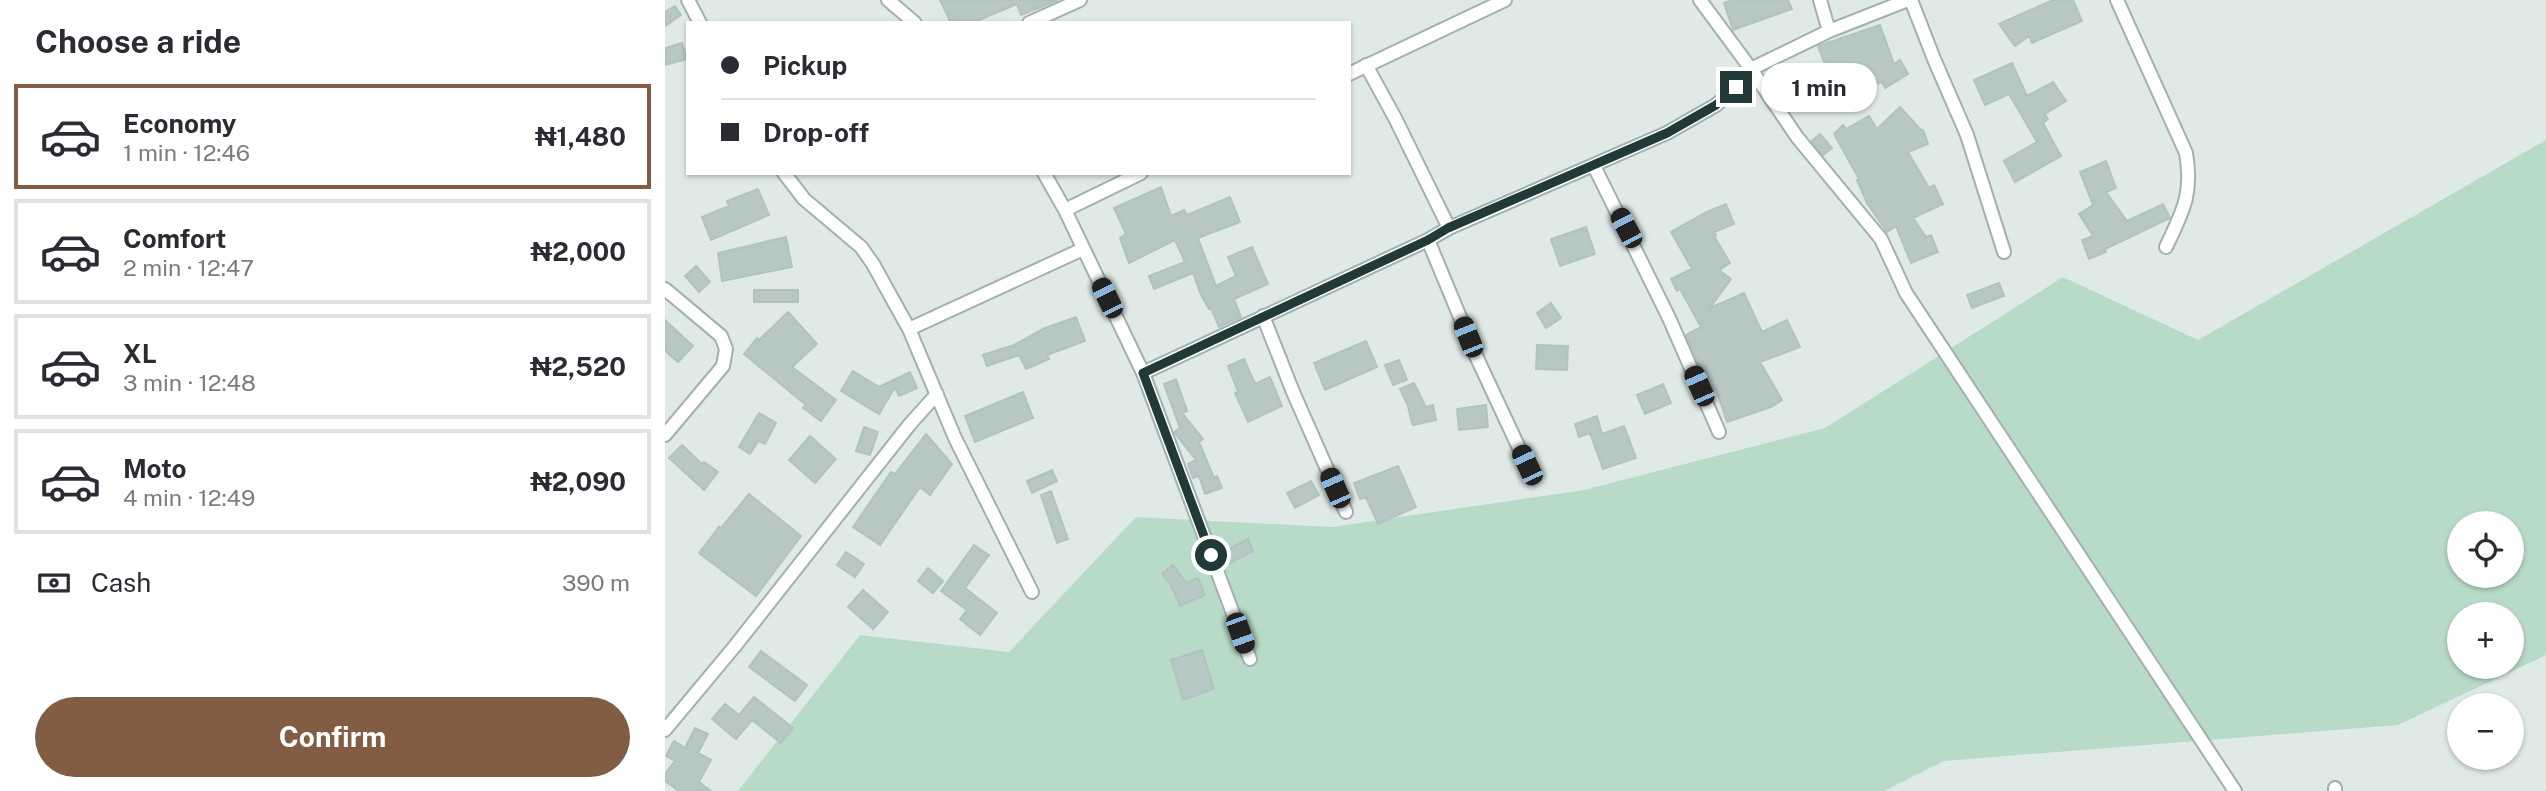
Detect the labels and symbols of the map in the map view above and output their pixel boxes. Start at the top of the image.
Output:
callout: 1 min [1761,62,1876,112]
route end [1720,71,1752,103]
car [1607,205,1646,251]
car [1089,275,1126,321]
car [1451,314,1486,360]
car [1681,363,1718,409]
car [1509,442,1546,488]
car [1317,465,1354,511]
route start [1195,539,1227,571]
car [1223,610,1258,656]

